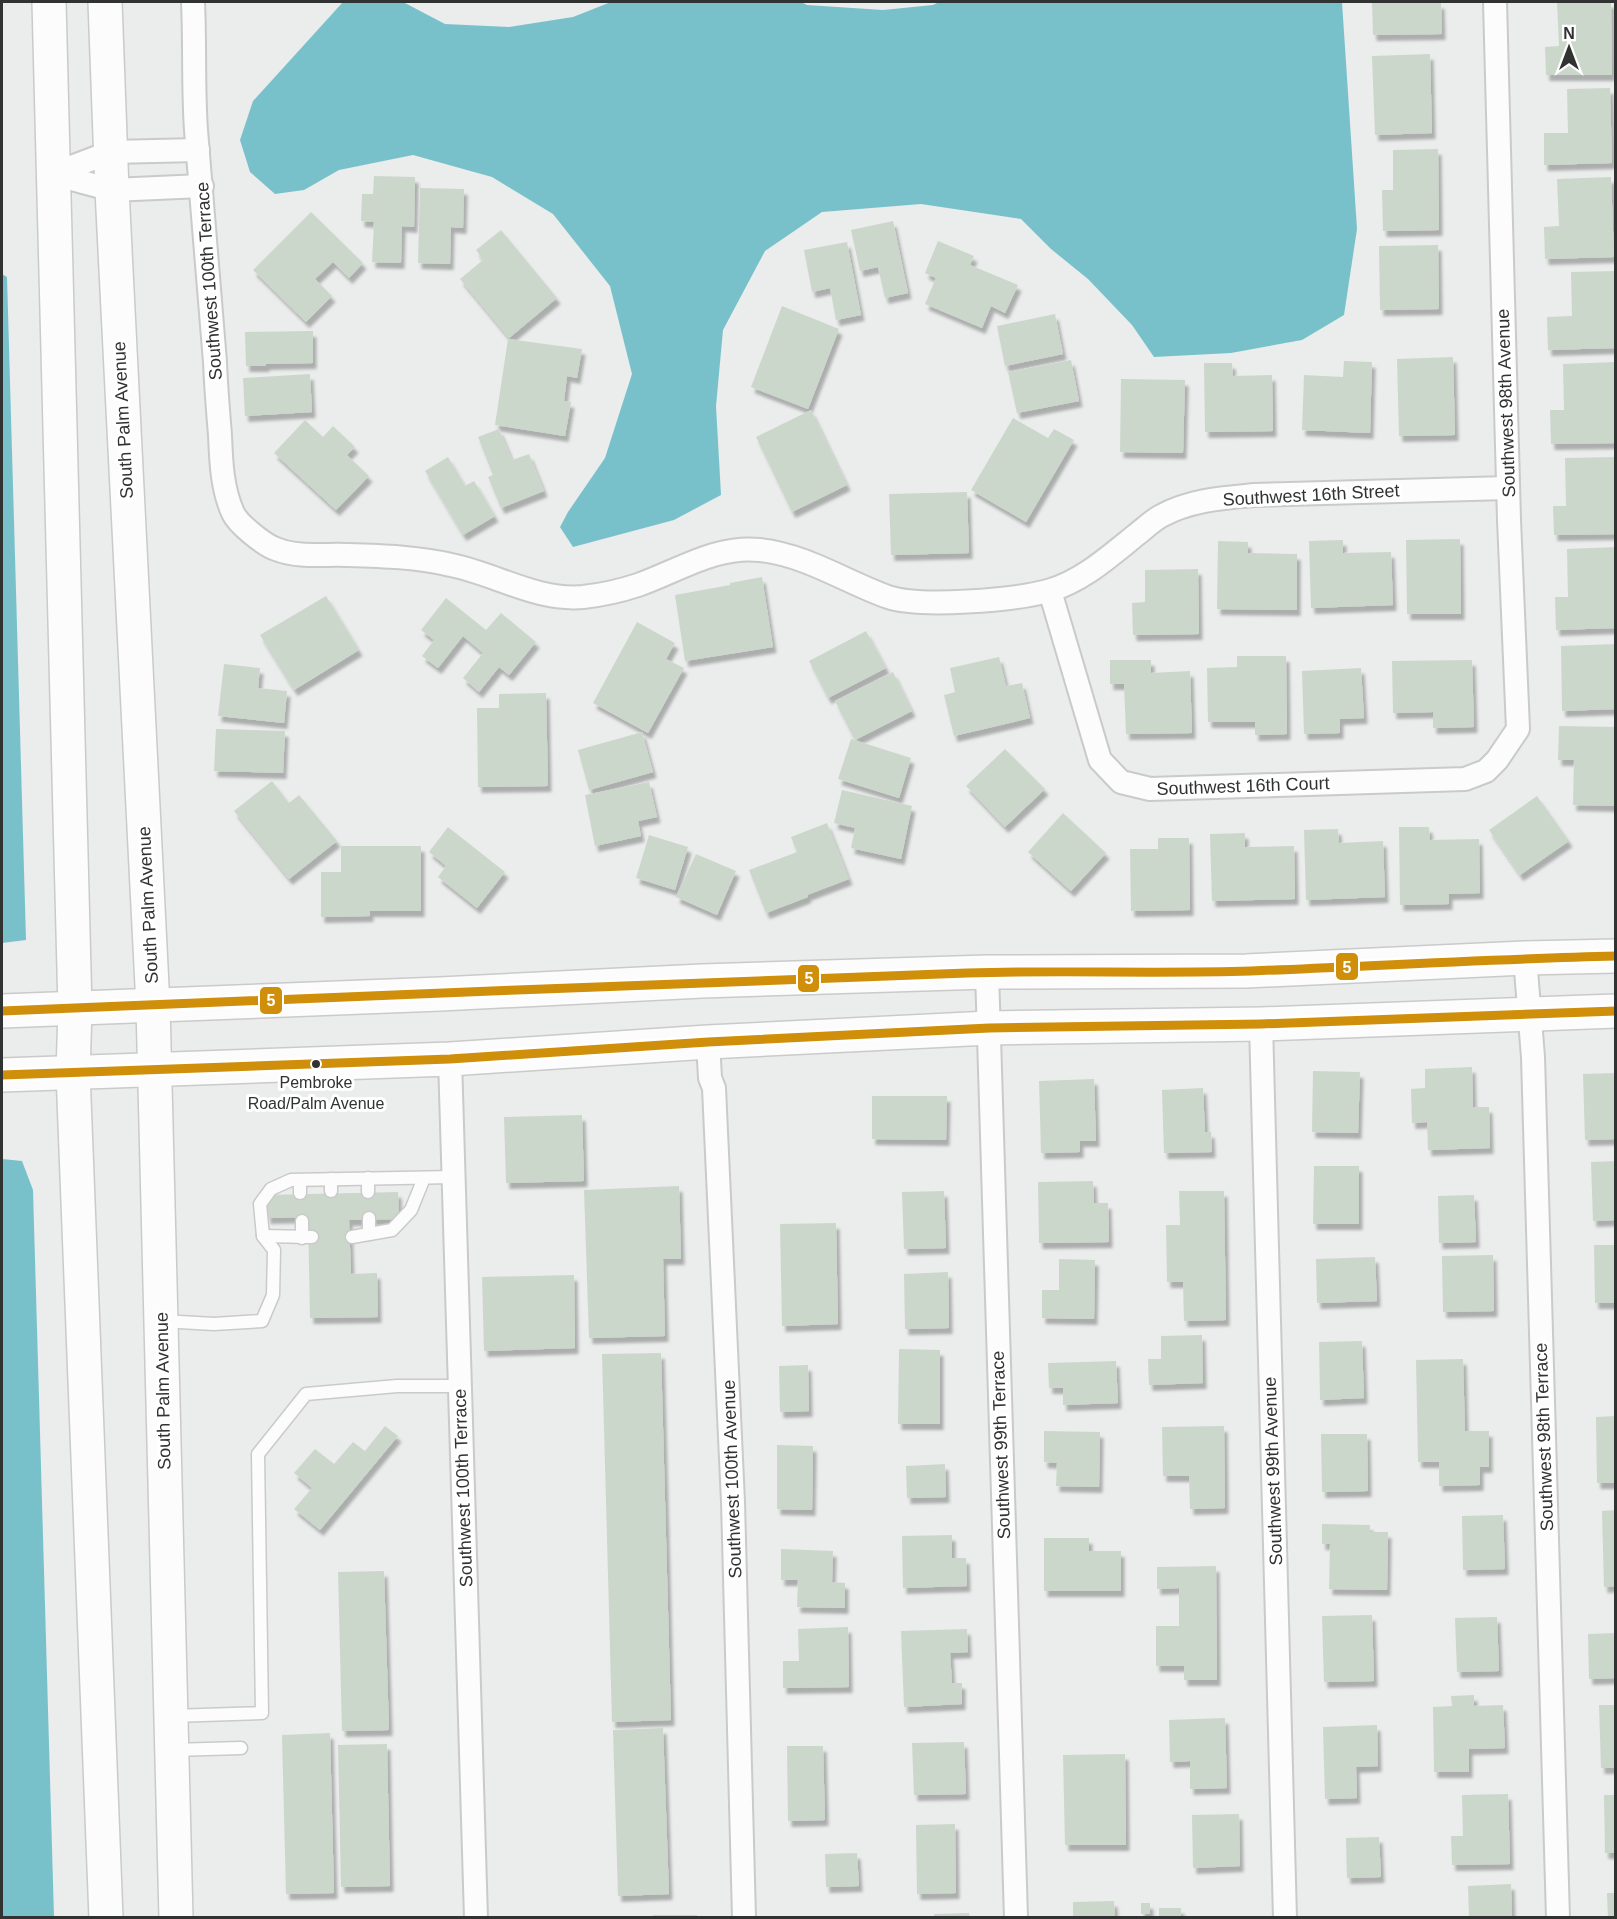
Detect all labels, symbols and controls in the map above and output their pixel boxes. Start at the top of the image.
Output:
north arrow [1539,18,1599,78]
text: N [1563,25,1575,42]
street label: Southwest 100th Terrace [192,181,226,381]
street label: Southwest 98th Avenue [1493,308,1519,498]
street label: South Palm Avenue [109,341,137,499]
street label: Southwest 16th Street [1222,480,1400,510]
street label: Southwest 16th Court [1156,773,1330,799]
street label: South Palm Avenue [134,826,162,984]
line badge: 5 [1335,952,1359,981]
text: 5 [1343,959,1352,976]
line badge: 5 [797,964,820,993]
text: 5 [805,970,814,987]
line badge: 5 [259,986,283,1015]
text: 5 [267,992,276,1009]
marker: Pembroke Road/Palm Avenue [310,1058,322,1070]
place label: Pembroke Road/Palm Avenue [248,1074,384,1112]
street label: South Palm Avenue [152,1312,174,1470]
street label: Southwest 98th Terrace [1531,1342,1557,1532]
street label: Southwest 99th Terrace [988,1350,1014,1540]
street label: Southwest 99th Avenue [1260,1376,1286,1566]
street label: Southwest 100th Avenue [719,1379,745,1579]
street label: Southwest 100th Terrace [450,1388,476,1588]

